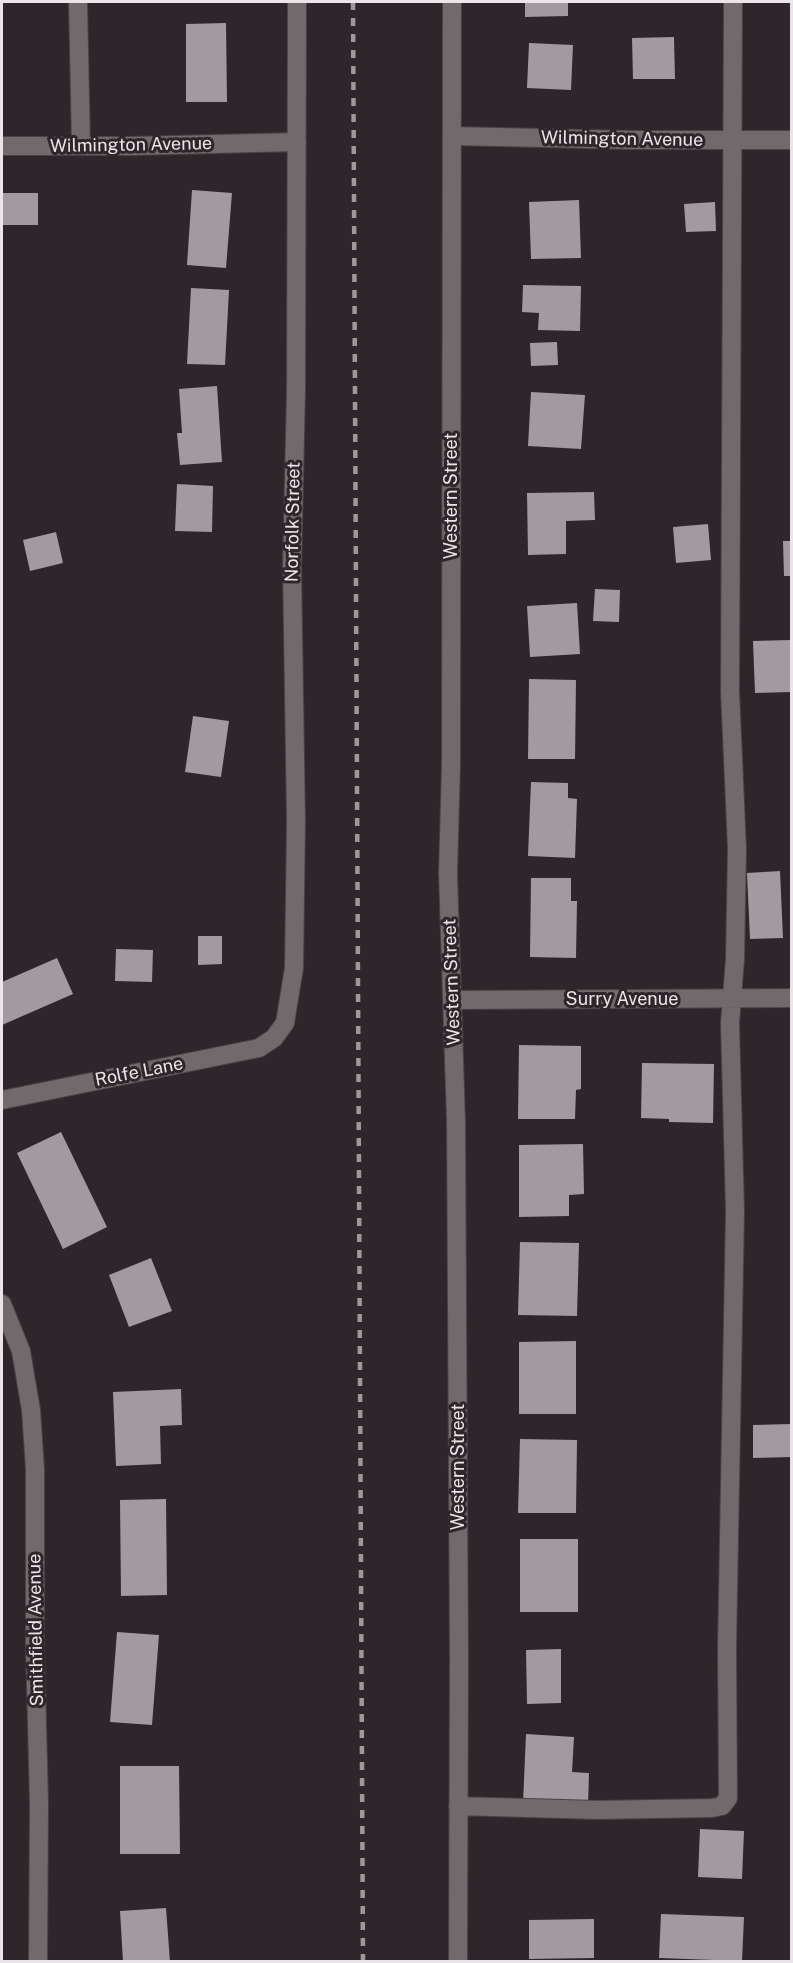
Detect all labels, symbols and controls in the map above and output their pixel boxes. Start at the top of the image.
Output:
street label: Wilmington Avenue [541,127,703,151]
street label: Wilmington Avenue [50,133,212,157]
street label: Western Street [440,433,462,559]
street label: Norfolk Street [281,462,305,582]
street label: Western Street [439,918,465,1046]
street label: Surry Avenue [566,988,678,1010]
street label: Rolfe Lane [93,1053,185,1091]
street label: Western Street [447,1404,469,1530]
street label: Smithfield Avenue [24,1553,48,1707]

